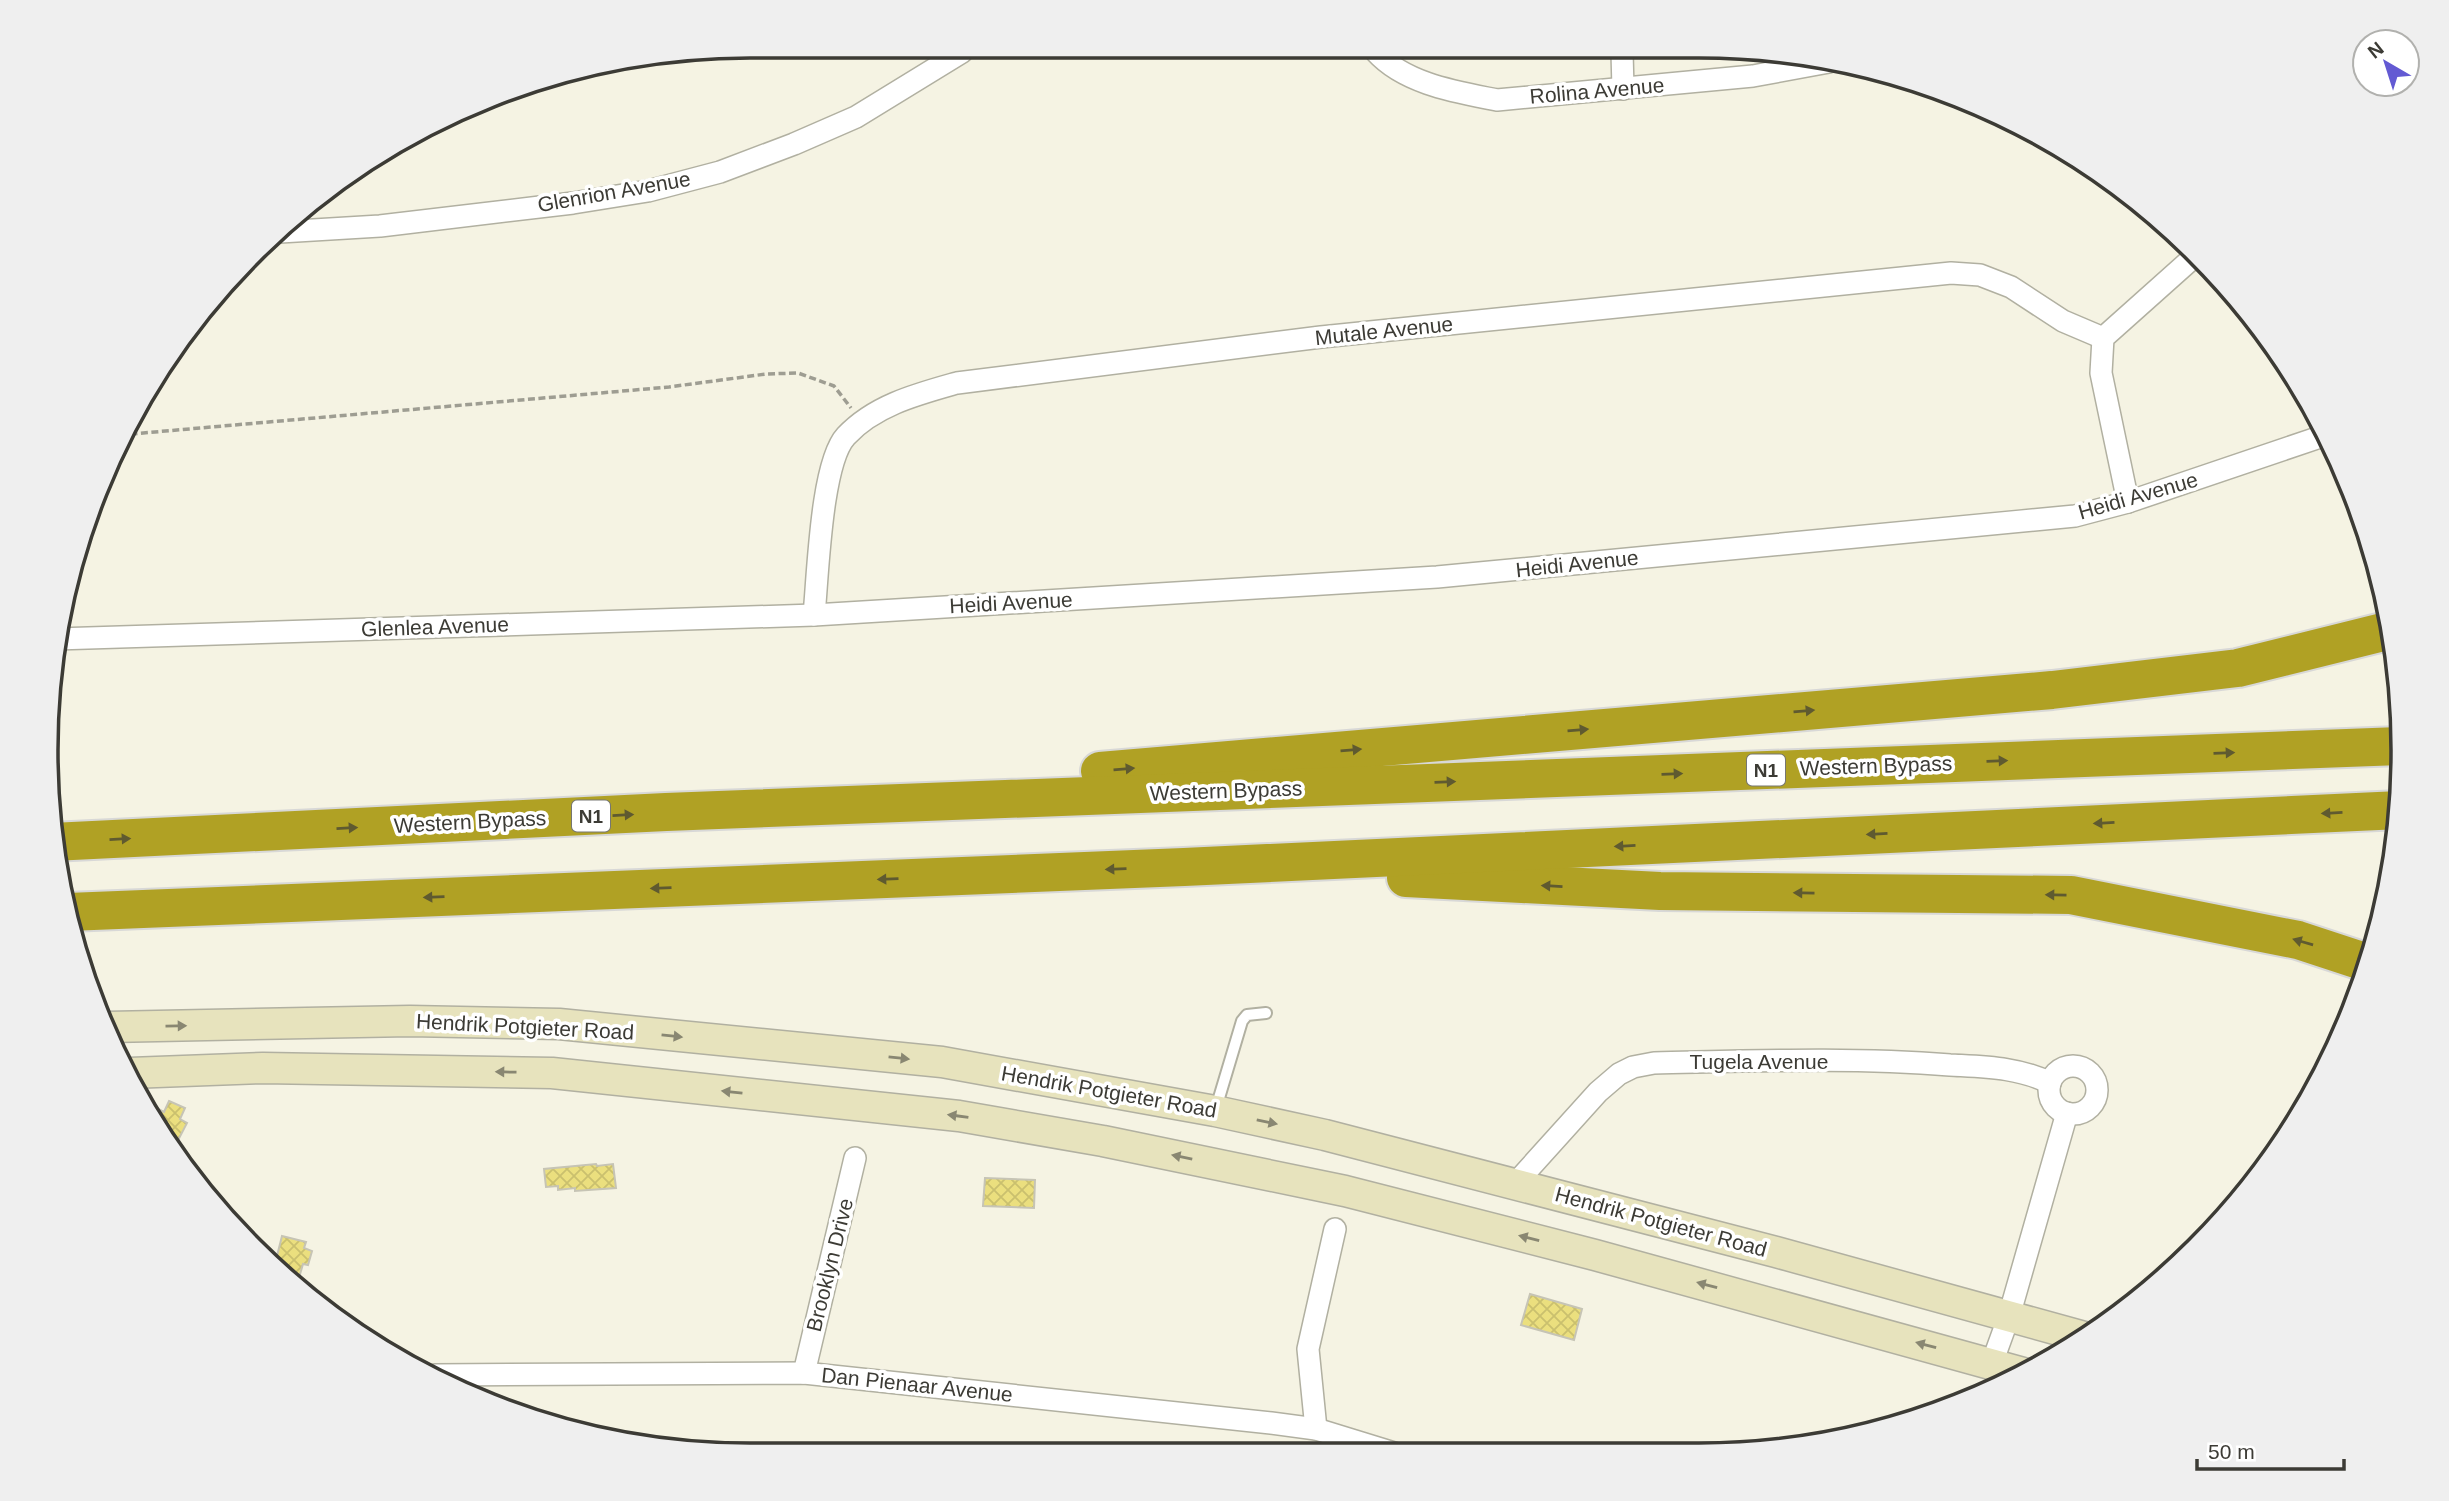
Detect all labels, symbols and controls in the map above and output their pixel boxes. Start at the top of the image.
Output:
north arrow [2351,28,2421,98]
text: N [2364,38,2388,63]
street label: Rolina Avenue [1529,73,1665,108]
street label: Glenrion Avenue [536,167,692,216]
street label: Mutale Avenue [1314,312,1454,349]
street label: Heidi Avenue [2075,467,2200,524]
street label: Heidi Avenue [1514,546,1639,581]
street label: Heidi Avenue [949,588,1073,617]
street label: Glenlea Avenue [361,612,509,641]
one-way arrow [1793,705,1815,716]
one-way arrow [1567,724,1589,735]
one-way arrow [1340,744,1362,755]
one-way arrow [2214,747,2236,758]
street label: Western Bypass [1799,751,1953,780]
road number: N1 [1747,754,1785,786]
one-way arrow [1986,756,2008,767]
one-way arrow [1113,763,1135,774]
one-way arrow [1661,768,1683,779]
street label: Western Bypass [1149,776,1303,805]
one-way arrow [1434,777,1456,788]
road number: N1 [572,800,610,832]
street label: Western Bypass [393,806,547,837]
one-way arrow [2320,807,2342,818]
one-way arrow [612,809,634,820]
one-way arrow [2093,818,2115,829]
one-way arrow [336,822,358,833]
one-way arrow [1866,829,1888,840]
one-way arrow [109,833,131,844]
one-way arrow [1614,840,1636,851]
one-way arrow [1104,864,1126,875]
one-way arrow [877,873,899,884]
one-way arrow [1541,880,1563,891]
one-way arrow [650,882,672,893]
one-way arrow [1793,887,1815,898]
one-way arrow [2045,889,2067,901]
one-way arrow [422,891,444,902]
one-way arrow [2292,937,2313,947]
street label: Hendrik Potgieter Road [415,1009,635,1044]
one-way arrow [165,1020,187,1032]
one-way arrow [662,1030,684,1041]
street label: Tugela Avenue [1690,1050,1828,1073]
one-way arrow [888,1053,910,1064]
street label: Hendrik Potgieter Road [1000,1061,1219,1122]
one-way arrow [494,1066,516,1078]
one-way arrow [721,1086,743,1097]
one-way arrow [947,1110,969,1121]
one-way arrow [1257,1117,1279,1128]
one-way arrow [1171,1152,1193,1163]
street label: Hendrik Potgieter Road [1553,1182,1770,1261]
street label: Brooklyn Drive [802,1196,857,1334]
one-way arrow [1517,1232,1539,1243]
one-way arrow [1696,1280,1717,1290]
one-way arrow [1915,1339,1937,1350]
street label: Dan Pienaar Avenue [820,1363,1014,1406]
scale bar [2197,1428,2344,1472]
text: 50 m [2208,1440,2255,1463]

